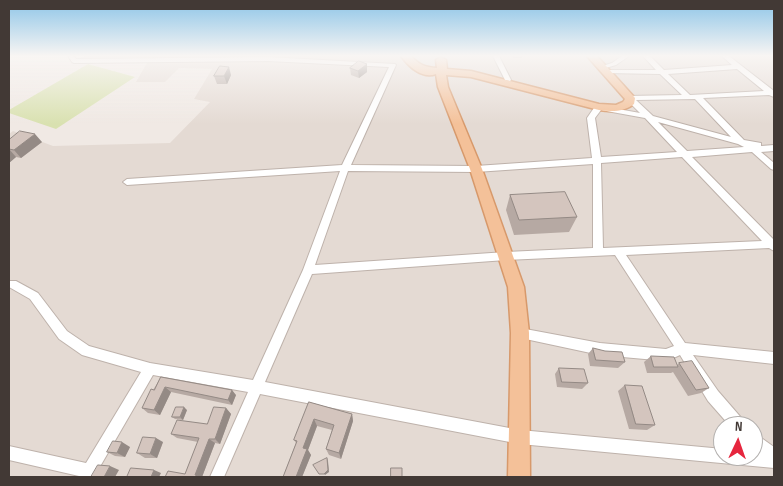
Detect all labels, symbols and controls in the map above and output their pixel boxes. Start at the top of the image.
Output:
north arrow [713,416,763,466]
text: N [735,418,743,435]

